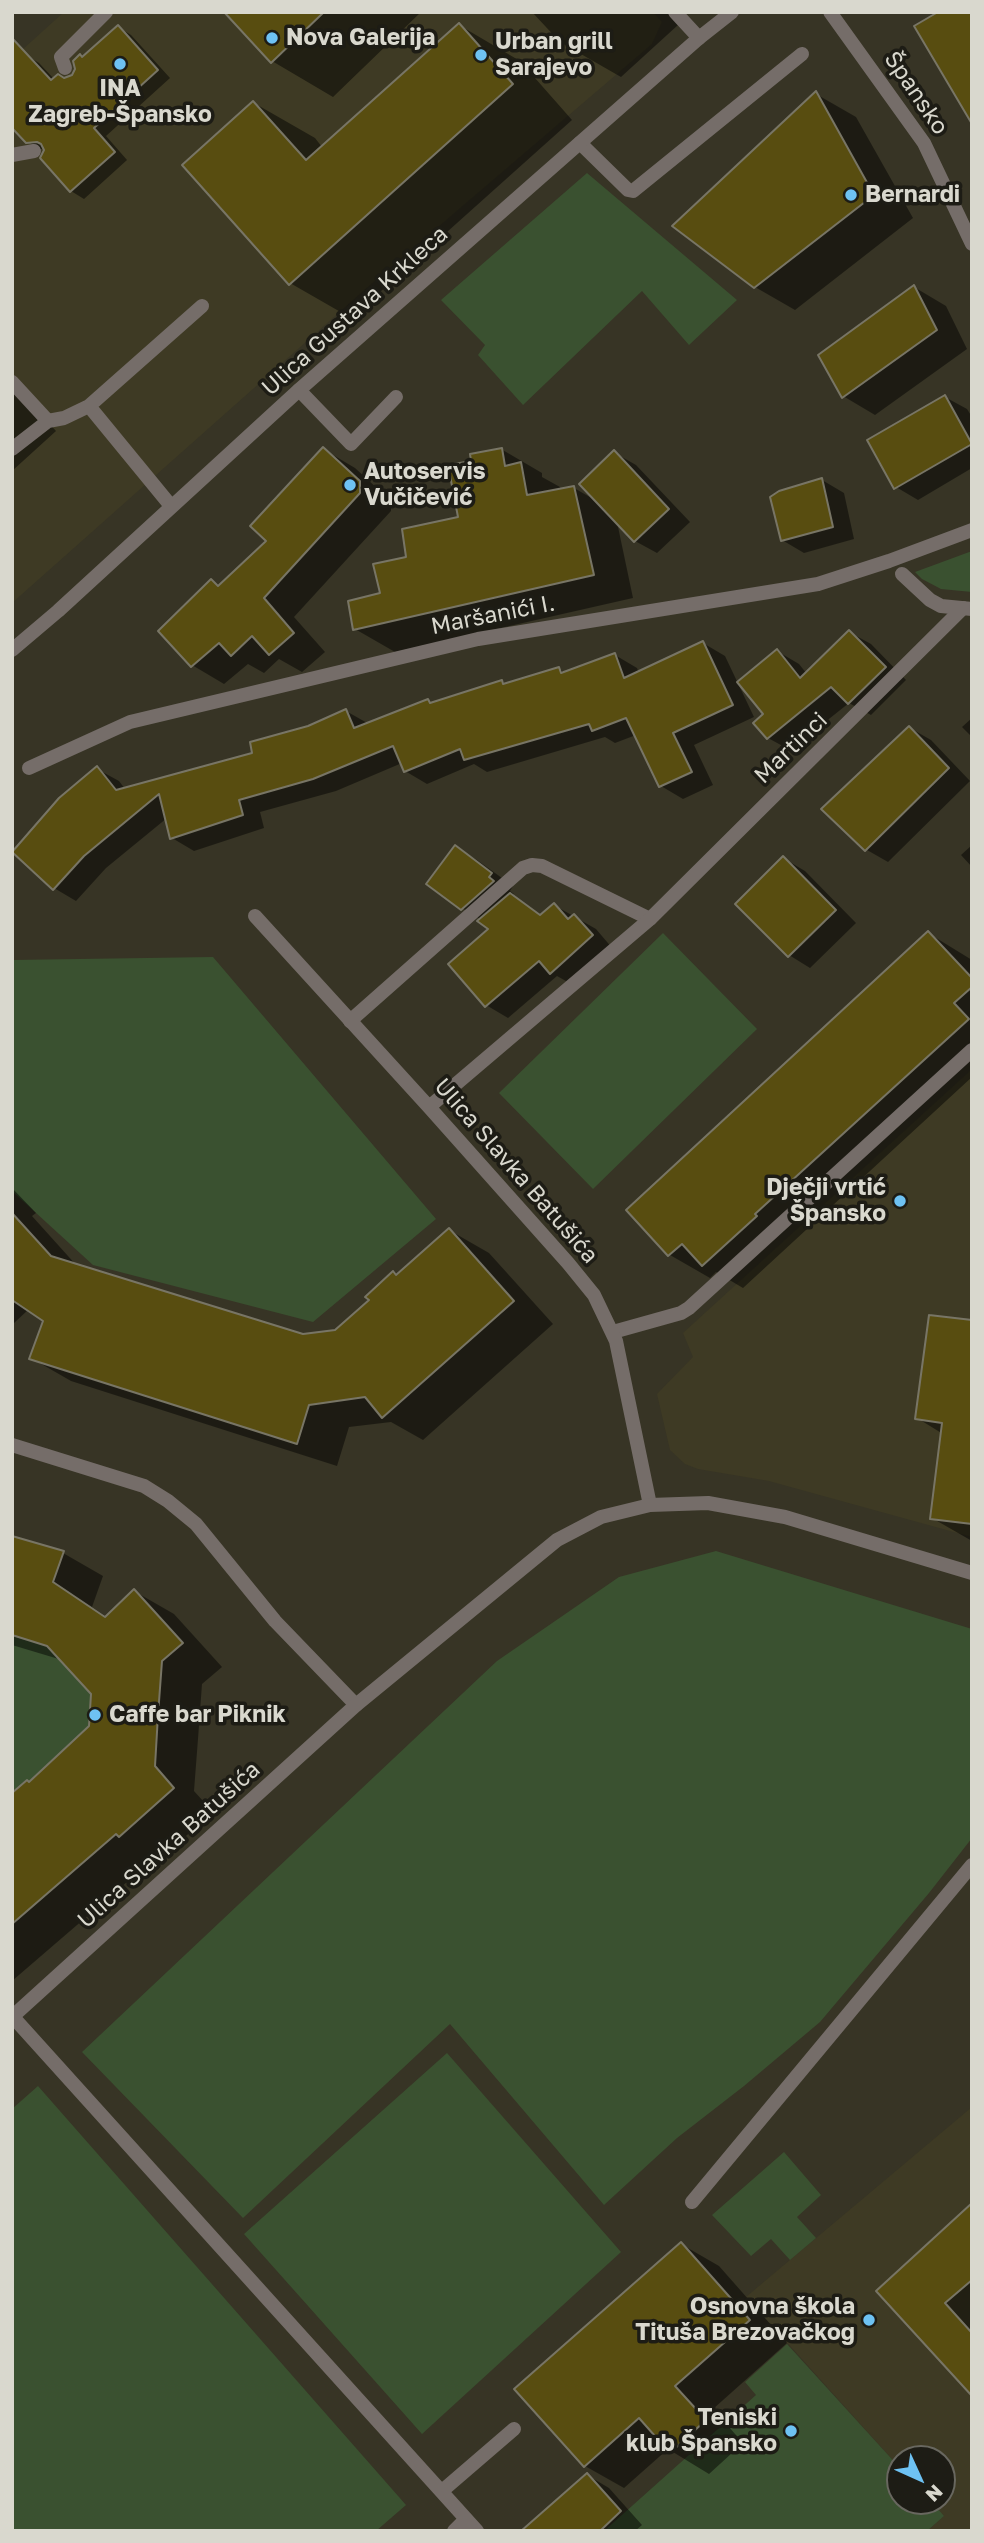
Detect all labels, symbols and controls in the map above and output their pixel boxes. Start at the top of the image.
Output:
place label: Nova Galerija [286,24,435,52]
place label: Urban grill Sarajevo [495,28,613,82]
marker: Nova Galerija [264,30,280,46]
street label: Špansko [878,46,954,140]
marker: Urban grill Sarajevo [473,47,489,63]
marker: INA Zagreb-Špansko [112,56,128,72]
place label: INA Zagreb-Špansko [28,75,212,129]
place label: Bernardi [865,181,960,209]
marker: Bernardi [843,187,859,203]
street label: Ulica Gustava Krkleca [256,220,454,402]
place label: Autoservis Vučičević [364,458,486,512]
marker: Autoservis Vučičević [342,477,358,493]
street label: Maršanići I. [429,589,557,641]
street label: Martinci [749,707,833,789]
street label: Ulica Slavka Batušića [428,1073,604,1269]
place label: Dječji vrtić Špansko [766,1174,886,1228]
marker: Dječji vrtić Špansko [892,1193,908,1209]
place label: Caffe bar Piknik [109,1701,286,1729]
marker: Caffe bar Piknik [87,1707,103,1723]
street label: Ulica Slavka Batušića [72,1756,266,1934]
place label: Osnovna škola Tituša Brezovačkog [635,2293,855,2347]
marker: Osnovna škola Tituša Brezovačkog [861,2312,877,2328]
place label: Teniski klub Špansko [626,2404,777,2458]
marker: Teniski klub Špansko [783,2423,799,2439]
north arrow [886,2445,956,2515]
text: N [922,2481,948,2507]

